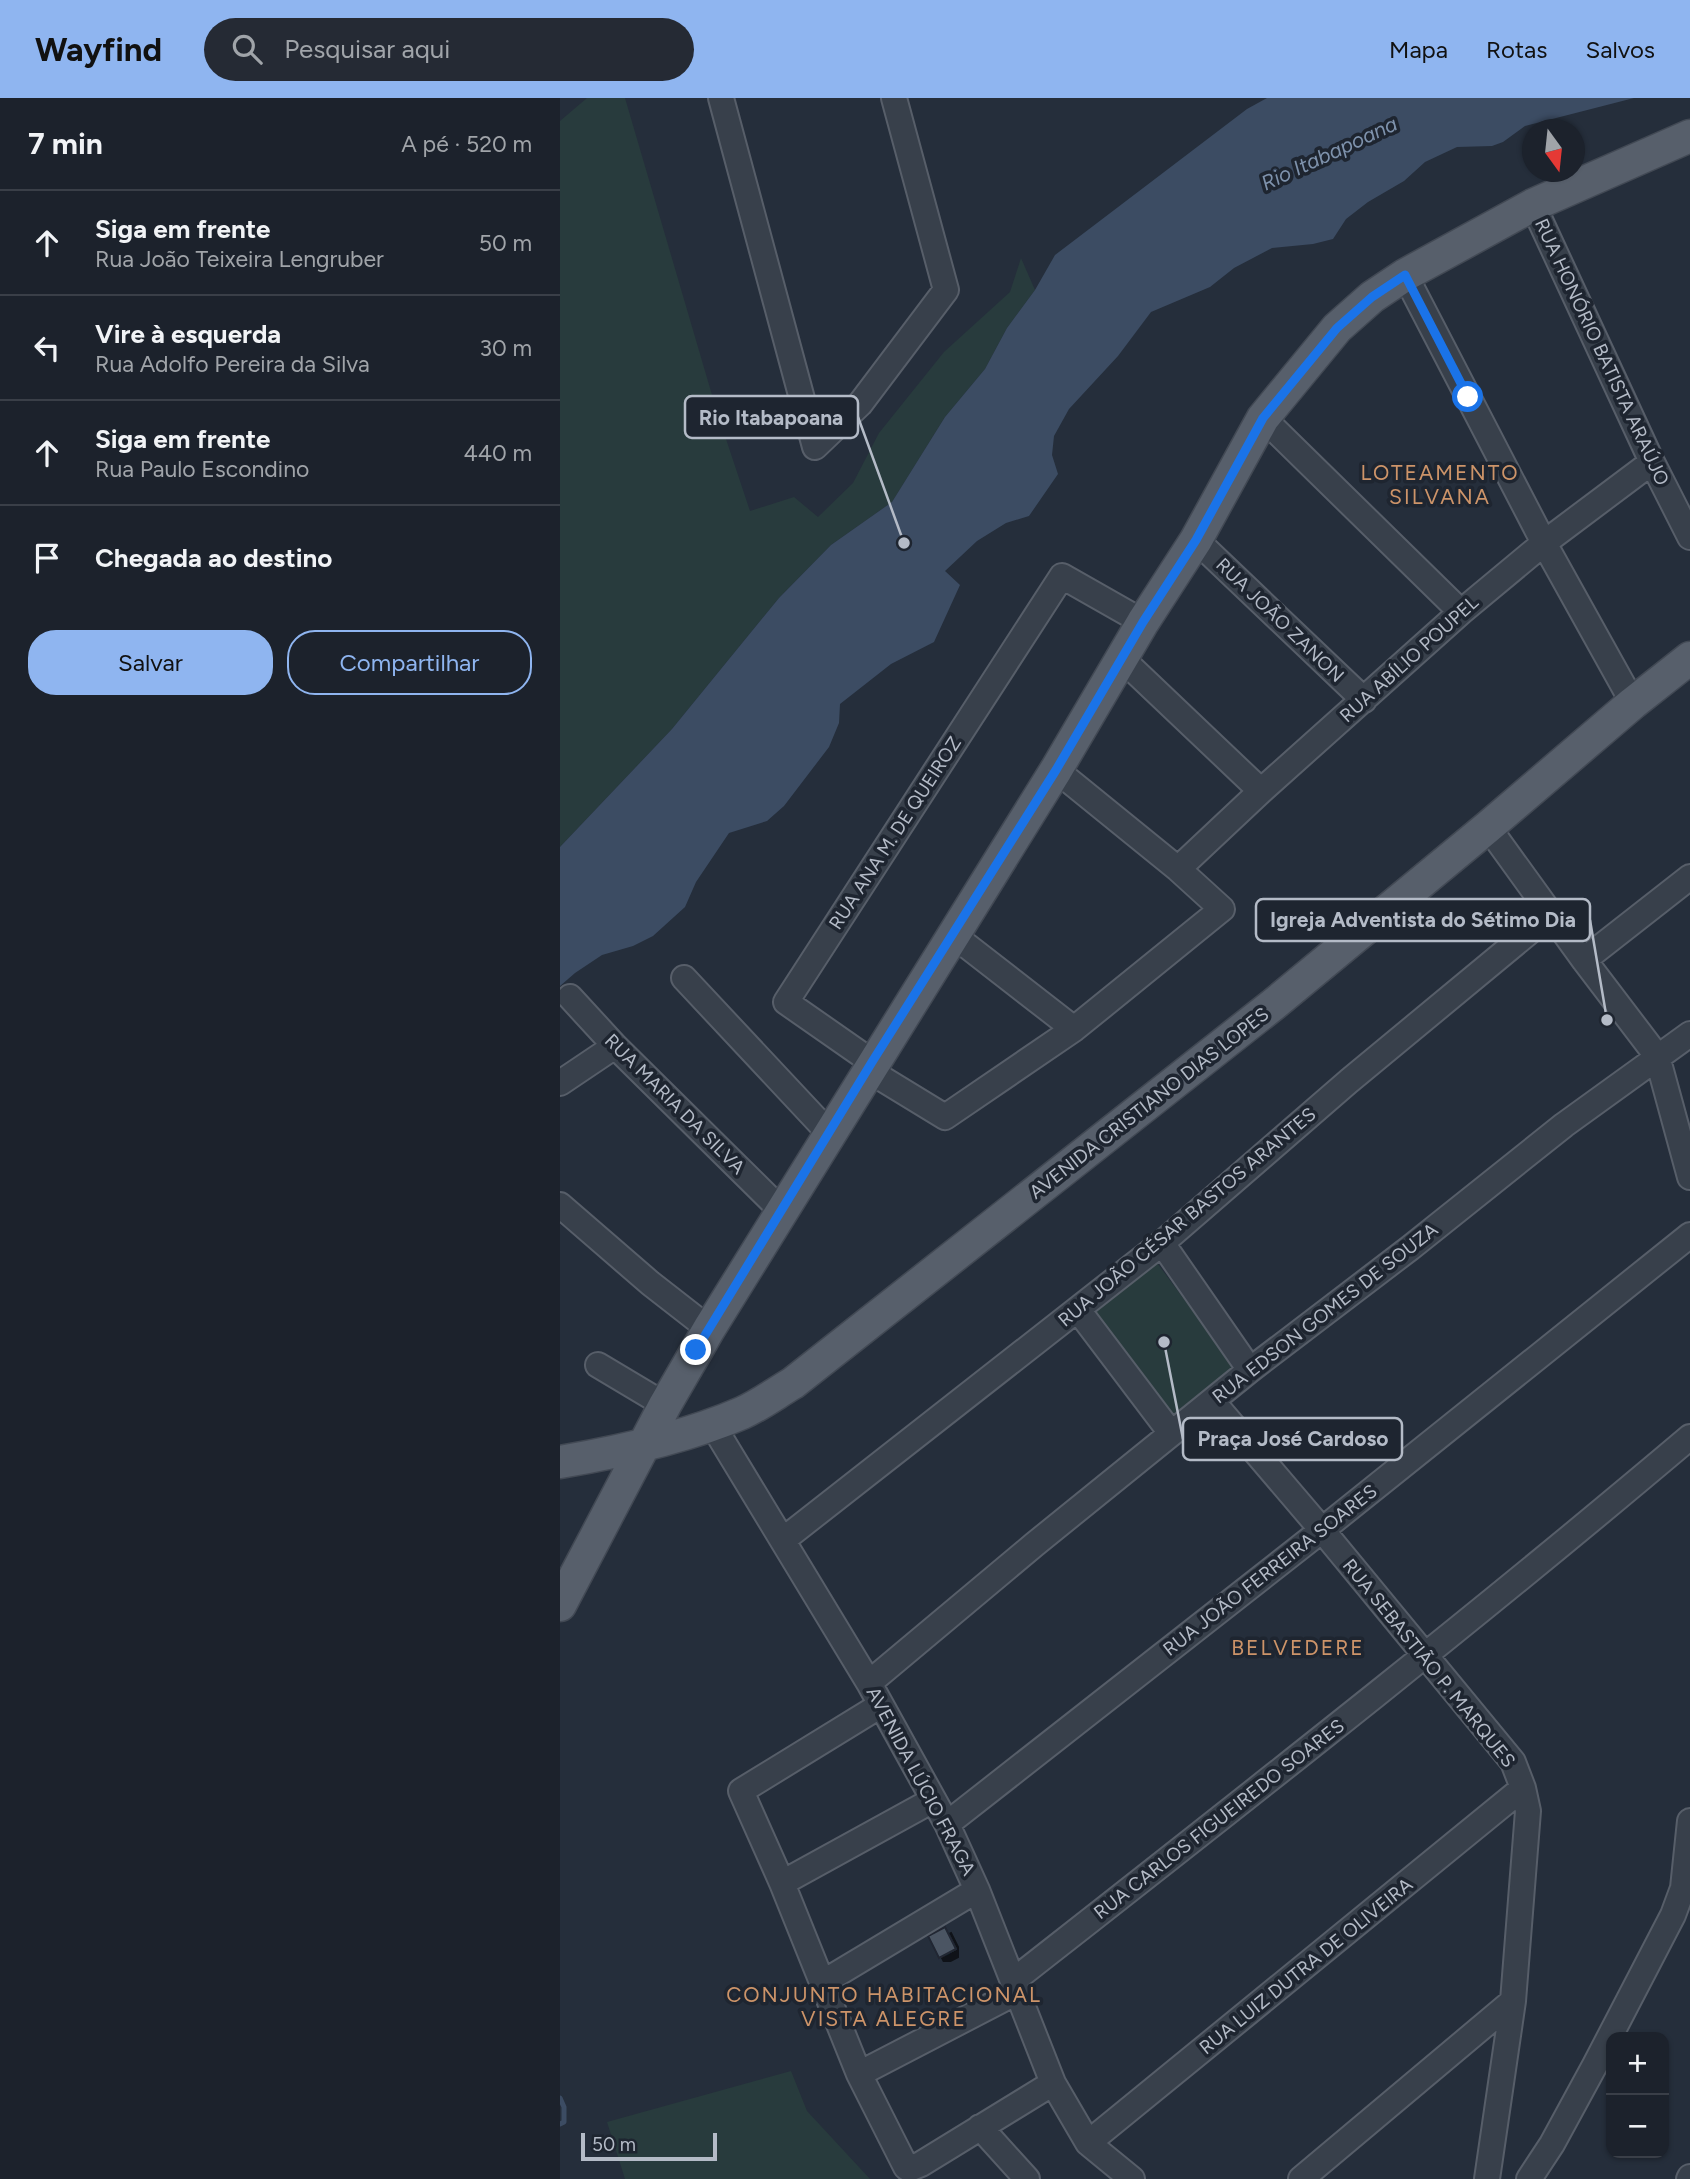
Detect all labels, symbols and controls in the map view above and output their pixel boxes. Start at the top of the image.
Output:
search box [204,18,694,81]
text: Wayfind [35,30,162,69]
icon: search [228,30,266,68]
text: Pesquisar aqui [284,33,450,65]
text: Mapa [1389,35,1448,64]
text: Rotas [1486,35,1547,64]
text: Salvos [1585,35,1655,64]
water label: Rio Itabapoana [1257,111,1401,195]
north arrow [1522,119,1585,182]
text: 7 min [28,125,103,162]
text: A pé · 520 m [401,130,532,158]
text: Siga em frente [95,213,270,245]
street label: RUA HONÓRIO BATISTA ARAÚJO [1530,215,1674,489]
icon: ahead [28,224,66,262]
text: 50 m [479,229,532,257]
text: Rua João Teixeira Lengruber [95,245,384,273]
text: Vire à esquerda [95,318,281,350]
icon: left [28,329,66,367]
text: 30 m [479,334,532,362]
text: Rua Adolfo Pereira da Silva [95,350,370,378]
route start [1452,381,1483,412]
callout: Rio Itabapoana [685,396,858,438]
text: Rio Itabapoana [699,405,843,430]
text: Siga em frente [95,423,270,455]
icon: ahead [28,434,66,472]
text: 440 m [463,439,532,467]
text: Rua Paulo Escondino [95,455,309,483]
district label: LOTEAMENTO SILVANA [1360,460,1520,509]
icon: arrive [28,539,66,577]
text: Chegada ao destino [95,542,332,574]
street label: RUA JOÃO ZANON [1211,553,1349,687]
street label: RUA ABÍLIO POUPEL [1335,591,1483,727]
button: Salvar [28,630,273,695]
button: Compartilhar [287,630,532,695]
street label: RUA ANA M. DE QUEIROZ [824,732,966,934]
callout: Igreja Adventista do Sétimo Dia [1256,899,1590,941]
text: Igreja Adventista do Sétimo Dia [1270,907,1576,932]
street label: AVENIDA CRISTIANO DIAS LOPES [1025,1002,1273,1204]
street label: RUA MARIA DA SILVA [600,1029,750,1179]
street label: RUA JOÃO CÉSAR BASTOS ARANTES [1053,1102,1321,1332]
street label: RUA EDSON GOMES DE SOUZA [1208,1218,1442,1408]
route end [680,1334,711,1365]
callout: Praça José Cardoso [1183,1418,1402,1460]
text: Praça José Cardoso [1198,1426,1388,1451]
street label: RUA JOÃO FERREIRA SOARES [1158,1479,1382,1661]
street label: RUA SEBASTIÃO P. MARQUES [1338,1554,1520,1772]
district label: BELVEDERE [1231,1635,1365,1660]
street label: AVENIDA LÚCIO FRAGA [861,1683,981,1879]
street label: RUA CARLOS FIGUEIREDO SOARES [1089,1714,1349,1924]
street label: RUA LUIZ DUTRA DE OLIVEIRA [1195,1873,1417,2059]
district label: CONJUNTO HABITACIONAL VISTA ALEGRE [726,1982,1042,2031]
map controls [1606,2032,1669,2158]
button: + [1606,2032,1669,2095]
button: − [1606,2095,1669,2158]
scale bar [581,2130,718,2162]
text: 50 m [592,2133,636,2156]

